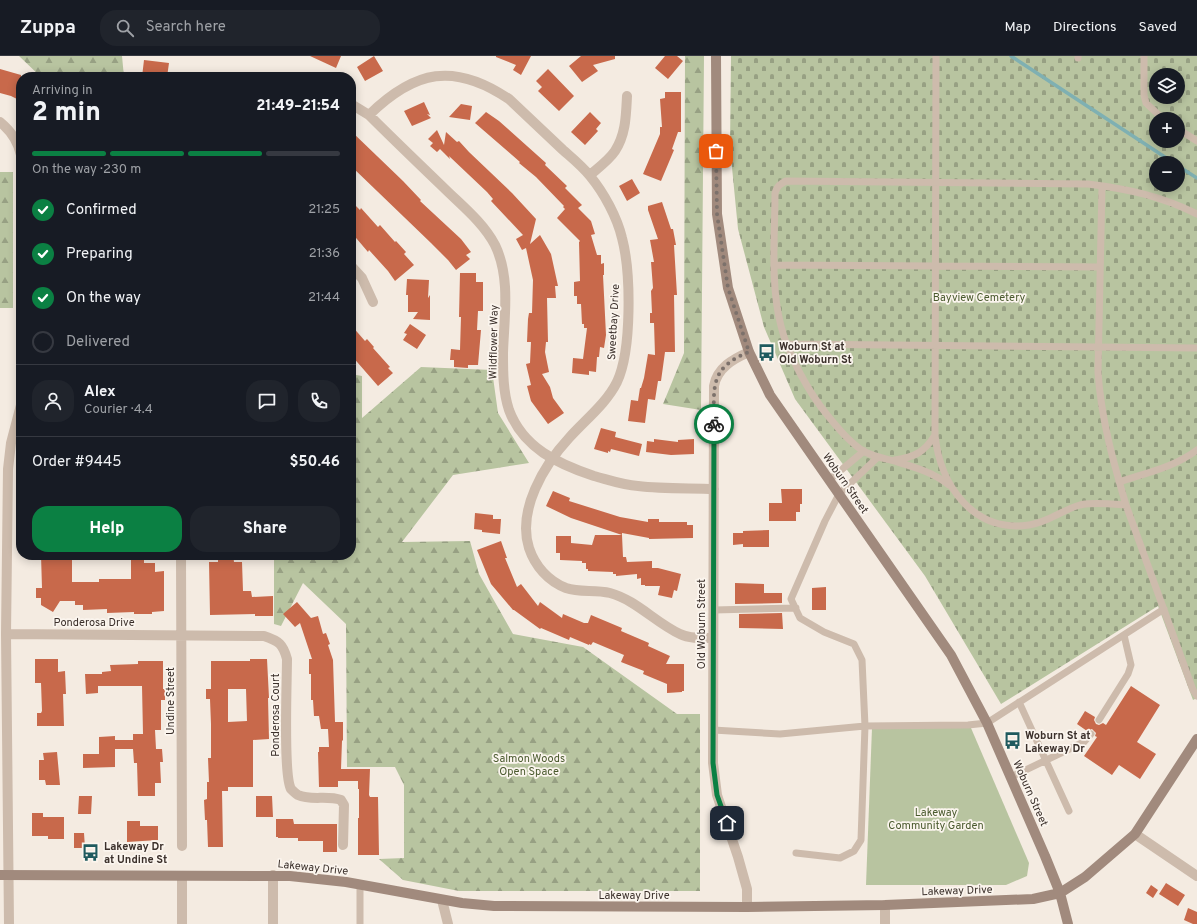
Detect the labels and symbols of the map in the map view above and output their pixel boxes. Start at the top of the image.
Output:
pin [699,134,733,168]
street label: Sweetbay Drive [605,283,623,361]
park label: Bayview Cemetery [933,291,1026,305]
street label: Wildflower Way [486,304,502,379]
place label: Woburn St at Old Woburn St [779,340,852,367]
bus stop icon: Woburn St at Old Woburn St [756,342,776,362]
courier [694,404,734,444]
street label: Woburn Street [819,451,871,517]
street label: Old Woburn Street [695,579,709,669]
street label: Ponderosa Drive [53,616,135,630]
street label: Undine Street [164,667,178,735]
street label: Ponderosa Court [269,673,283,757]
place label: Woburn St at Lakeway Dr [1025,729,1091,756]
bus stop icon: Woburn St at Lakeway Dr [1002,731,1022,751]
park label: Salmon Woods Open Space [493,752,565,779]
street label: Woburn Street [1009,758,1051,829]
pin [710,806,744,840]
park label: Lakeway Community Garden [888,806,984,833]
place label: Lakeway Dr at Undine St [104,840,167,867]
bus stop icon: Lakeway Dr at Undine St [81,842,101,862]
street label: Lakeway Drive [277,857,349,879]
street label: Lakeway Drive [921,883,993,899]
street label: Lakeway Drive [598,889,670,903]

